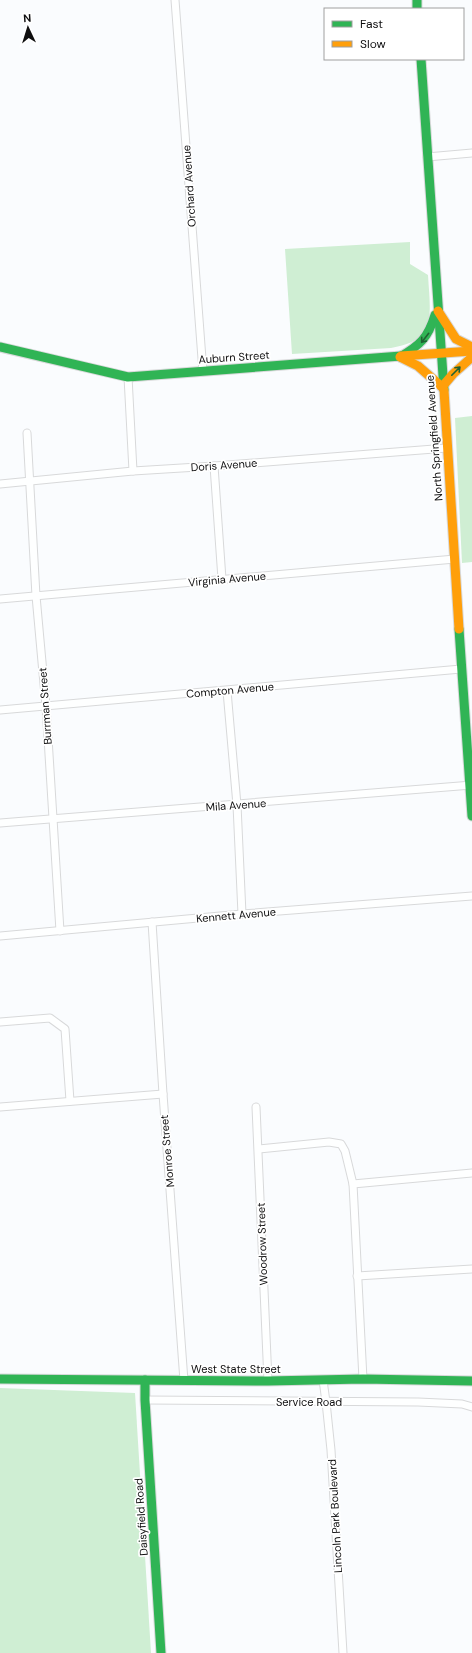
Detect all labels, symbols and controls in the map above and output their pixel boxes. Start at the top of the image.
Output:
north arrow [8,8,48,48]
legend [324,8,464,60]
text: N [23,11,32,25]
text: Fast [360,16,383,32]
text: Slow [360,36,386,52]
street label: Orchard Avenue [179,145,199,227]
one-way arrow [421,333,430,343]
street label: Auburn Street [198,348,270,366]
one-way arrow [451,366,461,376]
street label: North Springfield Avenue [423,375,445,501]
street label: Doris Avenue [190,456,258,474]
street label: Virginia Avenue [188,569,266,589]
street label: Burrman Street [35,667,55,745]
street label: Compton Avenue [185,679,275,701]
street label: Mila Avenue [205,796,267,814]
street label: Kennett Avenue [196,905,276,925]
street label: Monroe Street [157,1114,177,1188]
street label: Woodrow Street [254,1202,270,1286]
street label: West State Street [191,1362,281,1376]
street label: Service Road [276,1395,342,1409]
street label: Lincoln Park Boulevard [325,1459,345,1573]
street label: Daisyfield Road [131,1478,151,1556]

